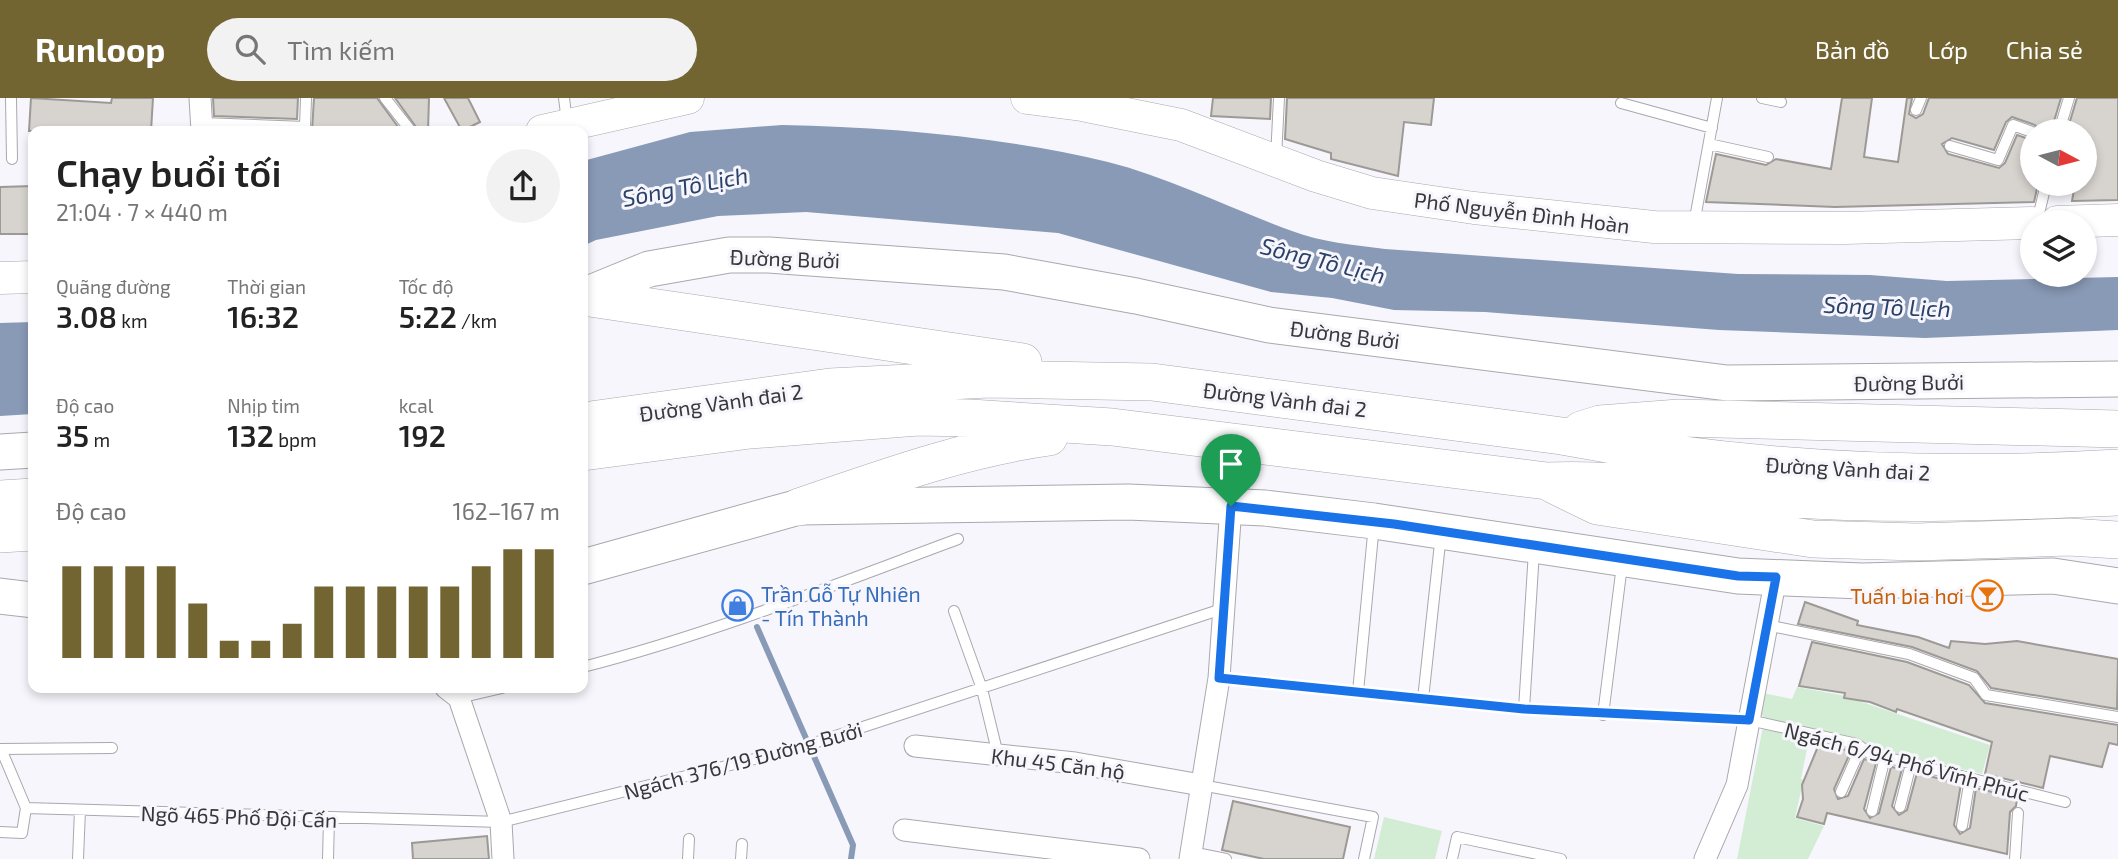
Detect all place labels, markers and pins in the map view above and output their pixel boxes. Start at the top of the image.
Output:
pin [1201,434,1261,506]
bar icon: Tuấn bia hơi [1970,578,2004,612]
place label: Trần Gỗ Tự Nhiên - Tín Thành [761,581,921,630]
place label: Tuấn bia hơi [1850,583,1964,608]
shop icon: Trần Gỗ Tự Nhiên - Tín Thành [721,588,755,622]

